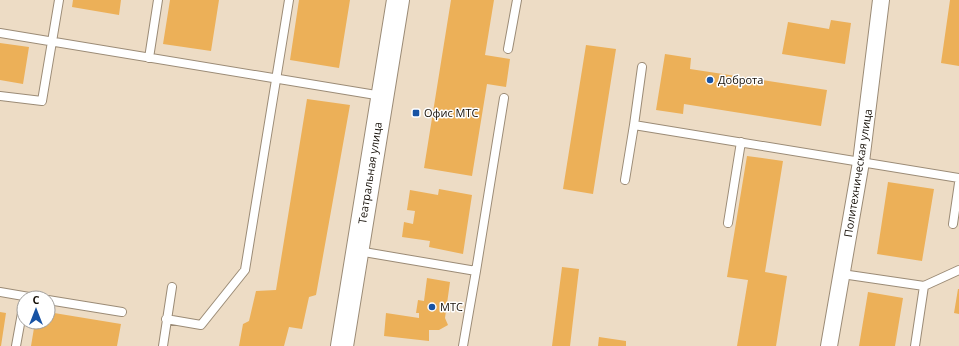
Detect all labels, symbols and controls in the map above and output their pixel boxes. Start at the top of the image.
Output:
place label: Доброта [718,72,763,87]
marker: Доброта [705,75,715,85]
place label: Офис МТС [424,105,478,120]
marker: Офис МТС [411,108,421,118]
street label: Политехническая улица [840,108,875,238]
street label: Театральная улица [354,121,385,225]
north arrow [16,290,56,330]
text: С [32,292,40,307]
place label: МТС [440,299,463,314]
marker: МТС [427,302,437,312]

